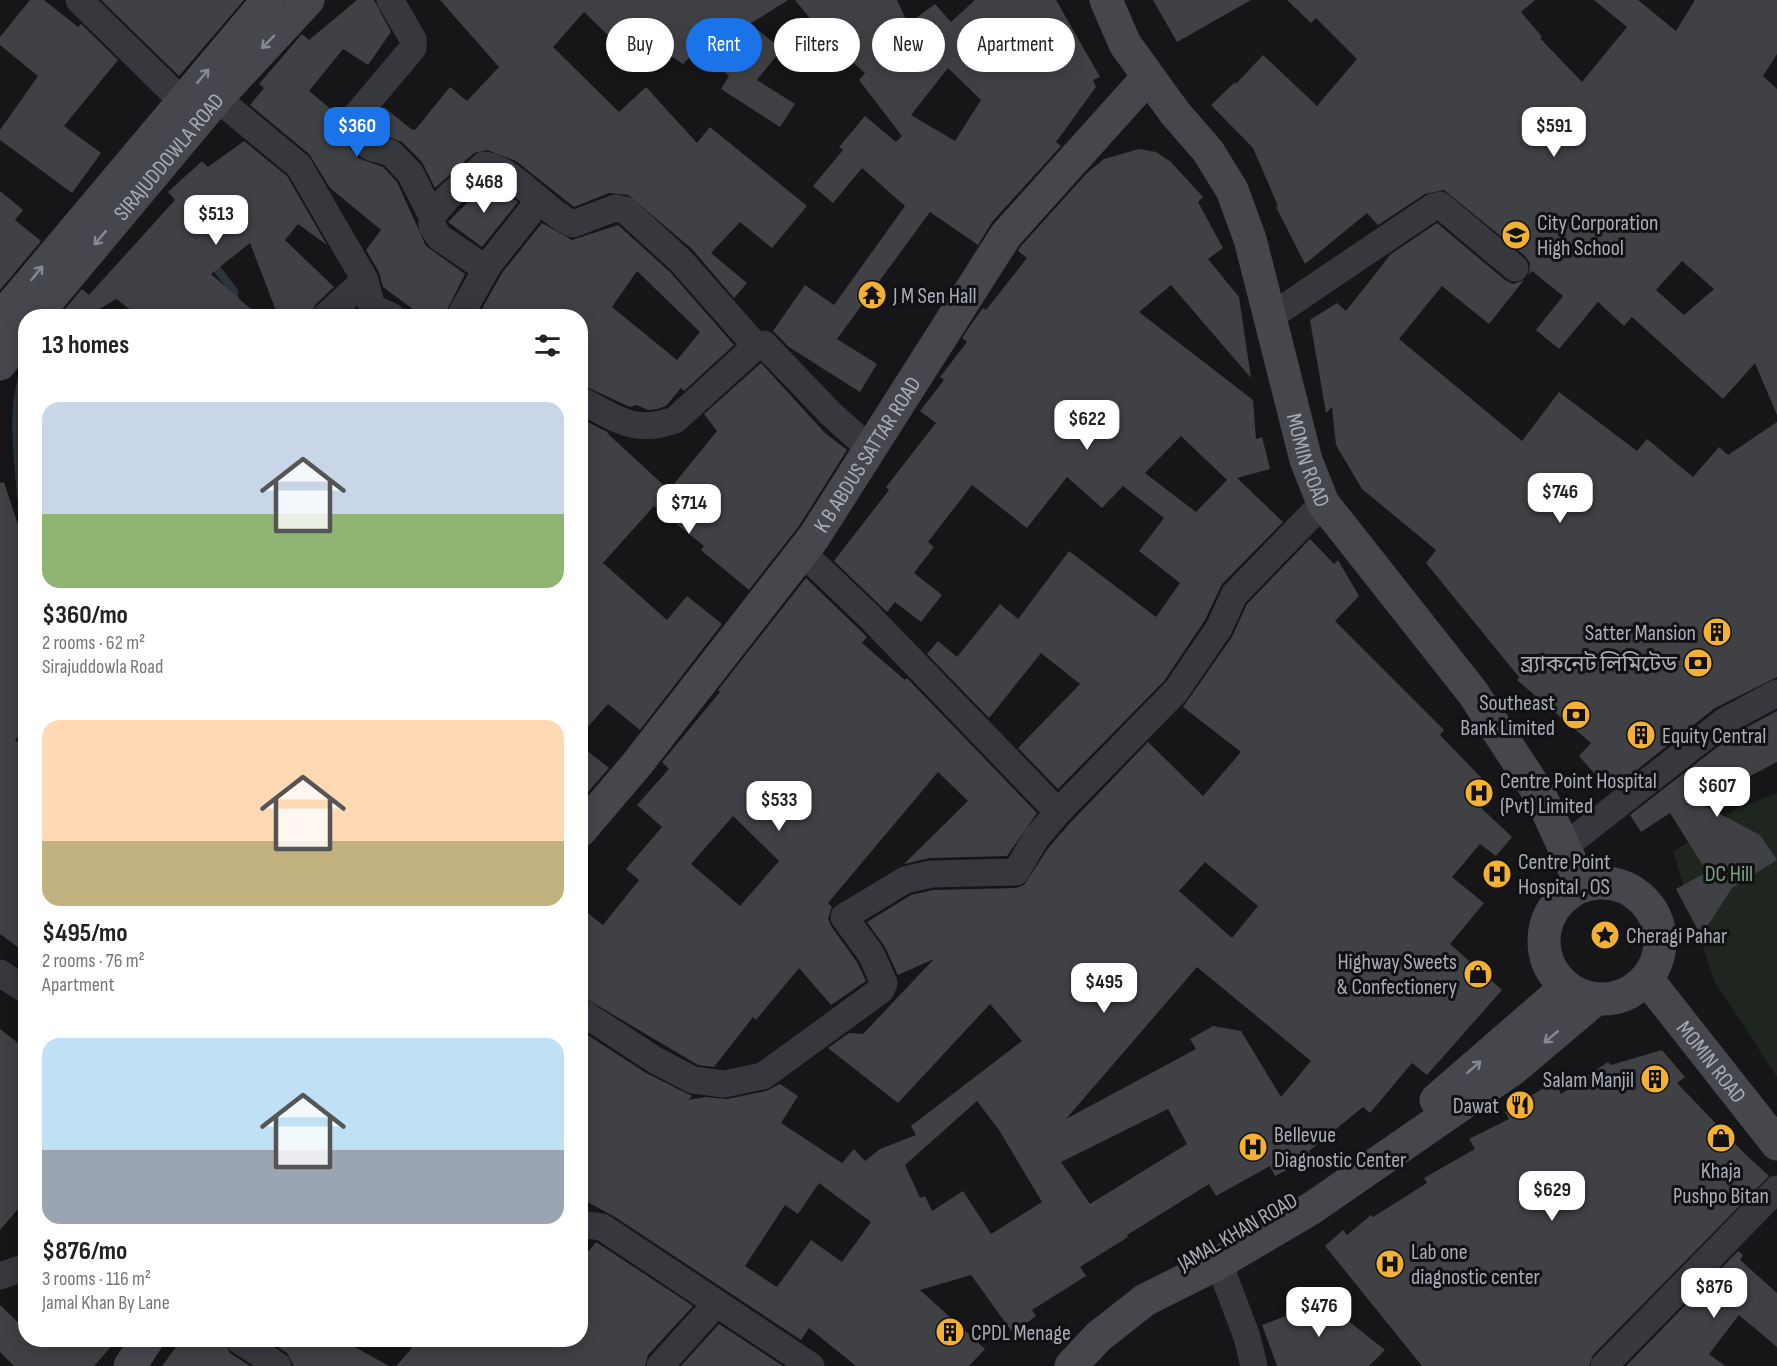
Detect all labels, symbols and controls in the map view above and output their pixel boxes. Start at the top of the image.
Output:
chip: Buy [606,18,674,72]
chip: Rent [686,18,762,72]
chip: Filters [774,18,860,72]
chip: New [872,18,945,72]
chip: Apartment [957,18,1075,72]
one-way arrow [260,35,275,50]
one-way arrow [197,68,210,84]
street label: SIRAJUDDOWLA ROAD [108,88,230,227]
pin: $360 [321,107,393,158]
pin: $591 [1518,107,1590,158]
text: $360 [338,114,376,138]
text: $591 [1536,114,1572,138]
pin: $468 [448,163,520,214]
text: $468 [465,170,503,194]
pin: $513 [180,195,252,246]
text: $513 [198,202,234,226]
place label: City Corporation High School [1537,210,1658,262]
school or university icon: City Corporation High School [1500,219,1532,251]
one-way arrow [93,230,106,246]
one-way arrow [30,265,43,281]
temple icon: J M Sen Hall [856,279,888,311]
place label: J M Sen Hall [892,283,977,310]
icon: filters [531,329,564,362]
text: 13 homes [42,330,129,361]
street label: K B ABDUS SATTAR ROAD [808,372,928,538]
pin: $622 [1051,400,1123,451]
text: $622 [1068,407,1106,431]
street label: MOMIN ROAD [1280,410,1335,511]
icon: home [249,441,357,549]
pin: $746 [1524,473,1596,524]
text: $746 [1542,480,1578,504]
pin: $714 [653,484,725,535]
text: $714 [671,491,707,515]
text: $360/mo [42,600,128,631]
building icon: Satter Mansion [1701,616,1733,648]
place label: Satter Mansion [1585,620,1696,647]
text: 2 rooms · 62 m² [42,631,145,655]
bank icon: ব্র্যাকনেট লিমিটেড [1682,647,1714,679]
place label: ব্র্যাকনেট লিমিটেড [1520,651,1677,678]
text: Sirajuddowla Road [42,655,163,679]
place label: Southeast Bank Limited [1460,690,1555,742]
bank icon: Southeast Bank Limited [1560,699,1592,731]
building icon: Equity Central [1625,719,1657,751]
place label: Equity Central [1662,723,1766,750]
icon: home [249,759,357,867]
pin: $607 [1681,767,1753,818]
place label: Centre Point Hospital (Pvt) Limited [1500,768,1657,820]
text: $607 [1698,774,1736,798]
hospital icon: Centre Point Hospital (Pvt) Limited [1463,777,1495,809]
pin: $533 [743,781,815,832]
text: $533 [761,788,797,812]
place label: Centre Point Hospital , OS [1518,849,1611,901]
hospital icon: Centre Point Hospital , OS [1481,858,1513,890]
park label: DC Hill [1705,861,1753,888]
text: $495/mo [42,918,128,949]
place icon: Cheragi Pahar [1589,919,1621,951]
place label: Cheragi Pahar [1626,923,1727,950]
text: 2 rooms · 76 m² [42,949,145,973]
place label: Highway Sweets & Confectionery [1337,949,1458,1001]
shop icon: Highway Sweets & Confectionery [1462,958,1494,990]
pin: $495 [1068,963,1140,1014]
text: $495 [1085,970,1123,994]
text: Apartment [42,973,115,997]
street label: MOMIN ROAD [1670,1016,1751,1109]
one-way arrow [1544,1030,1560,1043]
one-way arrow [1467,1060,1482,1074]
building icon: Salam Manjil [1639,1063,1671,1095]
place label: Salam Manjil [1543,1067,1634,1094]
icon: home [249,1077,357,1185]
restaurant icon: Dawat [1504,1089,1536,1121]
place label: Dawat [1453,1093,1499,1120]
place label: Bellevue Diagnostic Center [1274,1122,1406,1174]
shop icon: Khaja Pushpo Bitan [1705,1122,1737,1154]
hospital icon: Bellevue Diagnostic Center [1237,1131,1269,1163]
place label: Khaja Pushpo Bitan [1673,1158,1769,1210]
pin: $629 [1516,1171,1588,1222]
text: $629 [1533,1178,1571,1202]
street label: JAMAL KHAN ROAD [1172,1187,1303,1278]
text: $876/mo [42,1236,127,1267]
place label: Lab one diagnostic center [1411,1239,1540,1291]
hospital icon: Lab one diagnostic center [1374,1248,1406,1280]
text: 3 rooms · 116 m² [42,1267,151,1291]
pin: $876 [1678,1268,1750,1319]
text: $876 [1695,1275,1733,1299]
pin: $476 [1283,1287,1355,1338]
text: Jamal Khan By Lane [42,1291,170,1315]
text: $476 [1300,1294,1338,1318]
building icon: CPDL Menage [934,1316,966,1348]
place label: CPDL Menage [971,1320,1071,1347]

